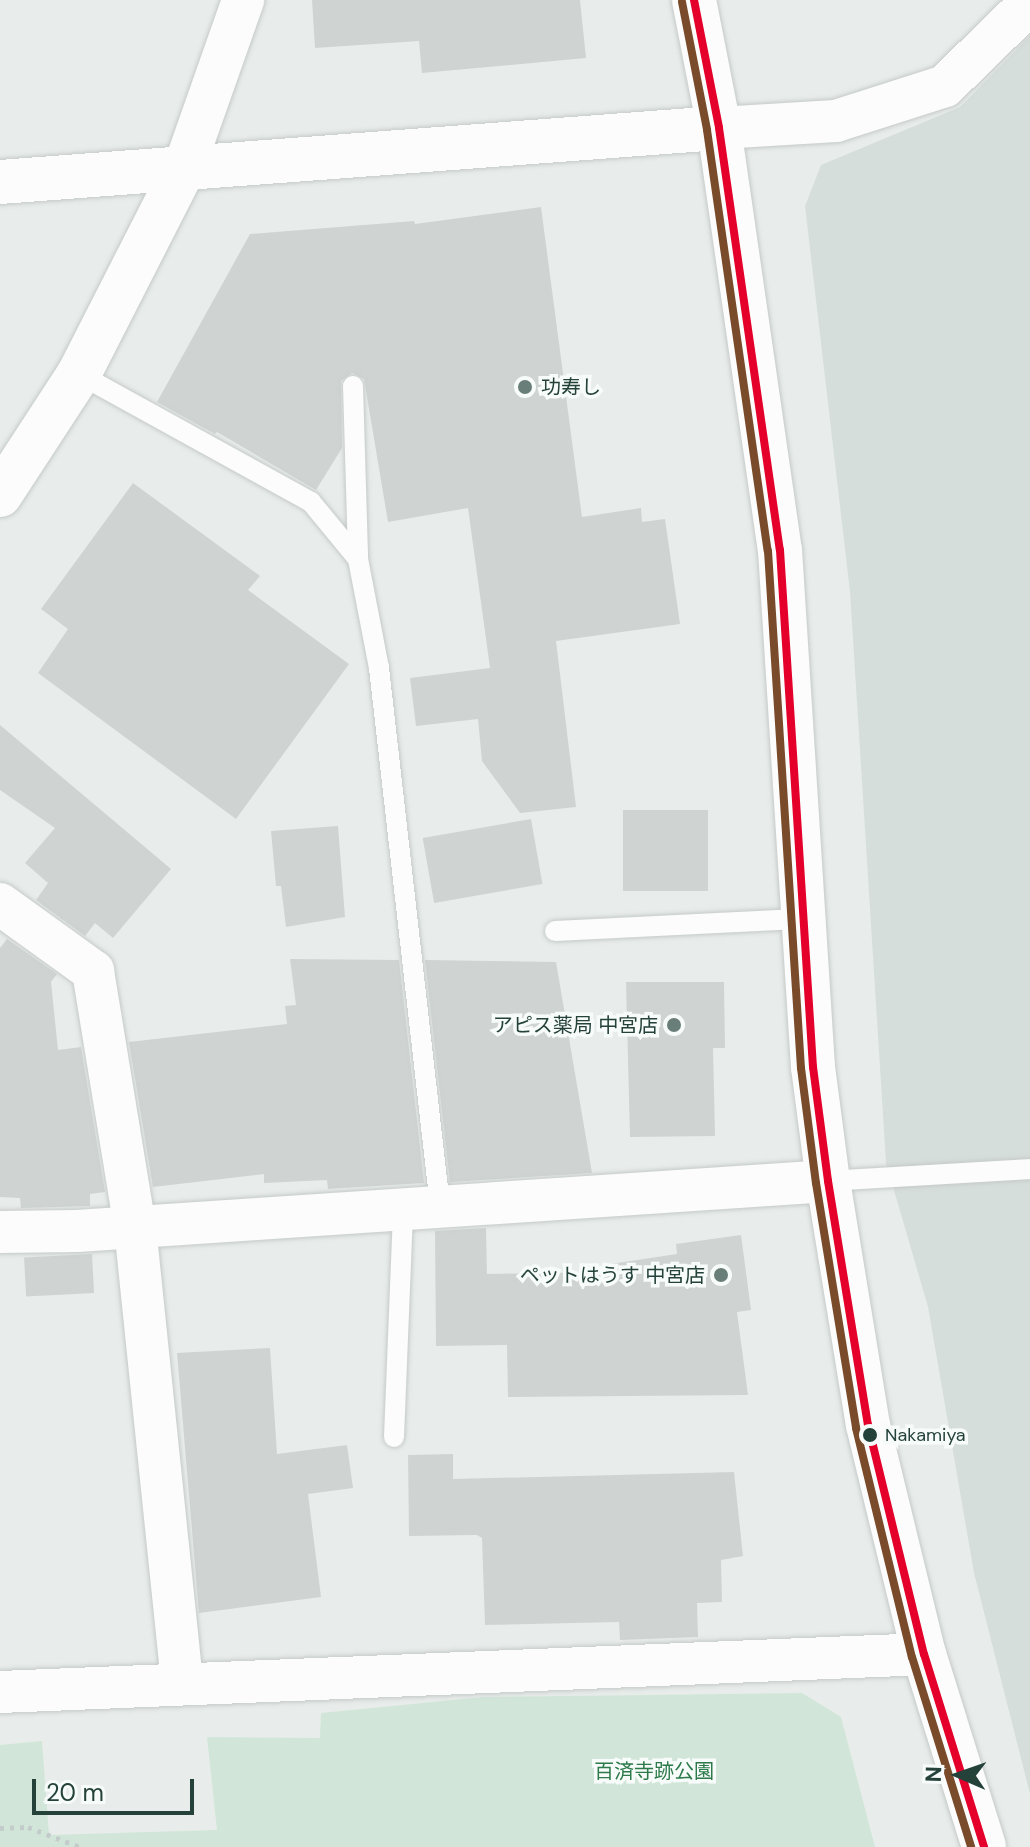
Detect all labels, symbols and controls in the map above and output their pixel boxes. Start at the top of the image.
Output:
place label: 功寿し [541,375,601,399]
marker: 功寿し [516,378,534,396]
place label: アピス薬局 中宮店 [493,1013,658,1037]
marker: アピス薬局 中宮店 [665,1016,683,1034]
place label: ペットはうす 中宮店 [520,1263,705,1287]
marker: ペットはうす 中宮店 [712,1266,730,1284]
place label: Nakamiya [885,1424,966,1446]
marker: Nakamiya [862,1427,878,1443]
north arrow [918,1735,998,1815]
park label: 百済寺跡公園 [594,1759,714,1783]
scale bar [36,1763,198,1813]
text: N [919,1766,948,1783]
text: 20 m [46,1777,104,1808]

